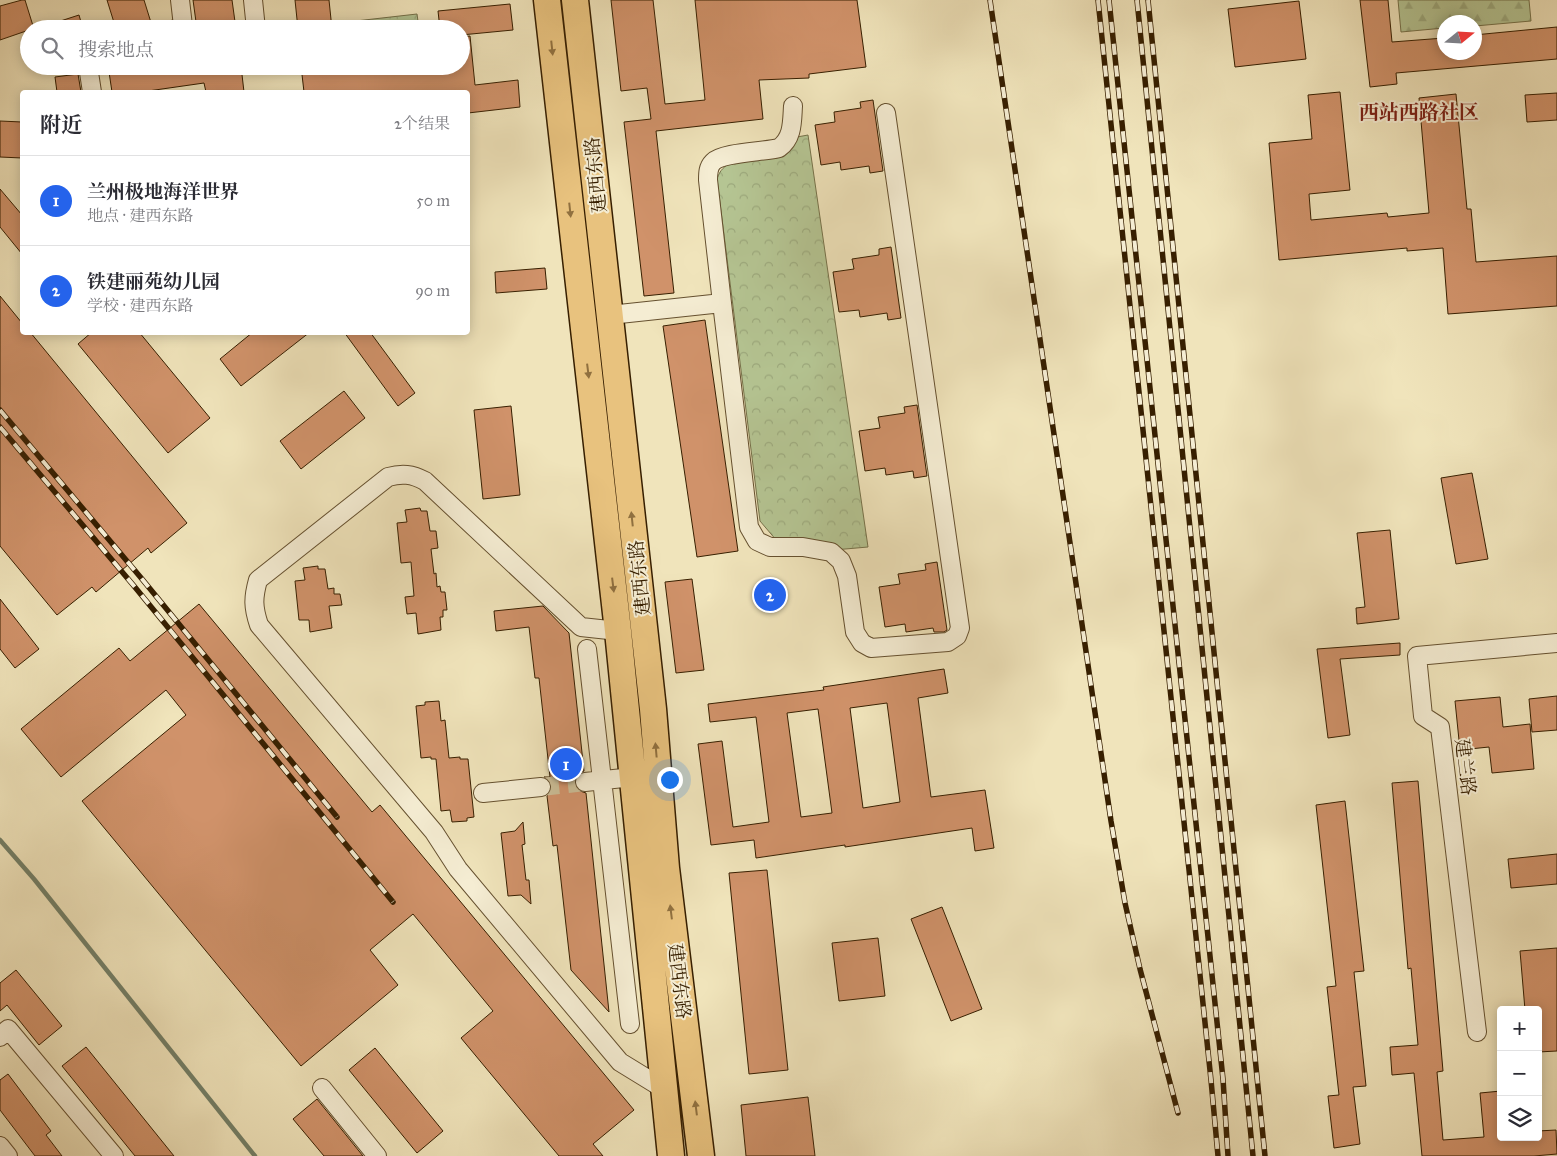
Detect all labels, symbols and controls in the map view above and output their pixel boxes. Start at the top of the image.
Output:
north arrow [1437,15,1482,60]
search box [20,20,470,75]
icon: search [38,34,66,62]
text: 搜索地点 [78,38,154,61]
one-way arrow [548,41,556,57]
district label: 西站西路社区 [1359,100,1479,124]
text: 附近 [40,112,82,138]
text: 2个结果 [394,114,450,133]
street label: 建西东路 [580,136,611,214]
text: 兰州极地海洋世界 [87,180,239,203]
text: 1 [53,191,59,210]
text: 50 m [416,191,450,210]
one-way arrow [566,202,574,218]
text: 地点 · 建西东路 [87,206,193,225]
text: 铁建丽苑幼儿园 [87,270,220,293]
text: 2 [52,281,60,300]
text: 90 m [415,281,450,300]
text: 学校 · 建西东路 [87,296,193,315]
one-way arrow [584,364,592,380]
one-way arrow [628,510,636,526]
street label: 建西东路 [624,539,655,617]
pin: 2 [754,576,786,614]
one-way arrow [609,577,617,593]
street label: 建兰路 [1451,737,1480,797]
one-way arrow [652,742,660,758]
pin: 1 [550,745,582,783]
your location [657,767,683,793]
one-way arrow [667,903,675,919]
street label: 建西东路 [663,942,696,1020]
map controls [1497,1006,1542,1141]
button: + [1497,1006,1542,1051]
button: − [1497,1051,1542,1096]
button: layers [1497,1096,1542,1141]
one-way arrow [692,1099,700,1115]

